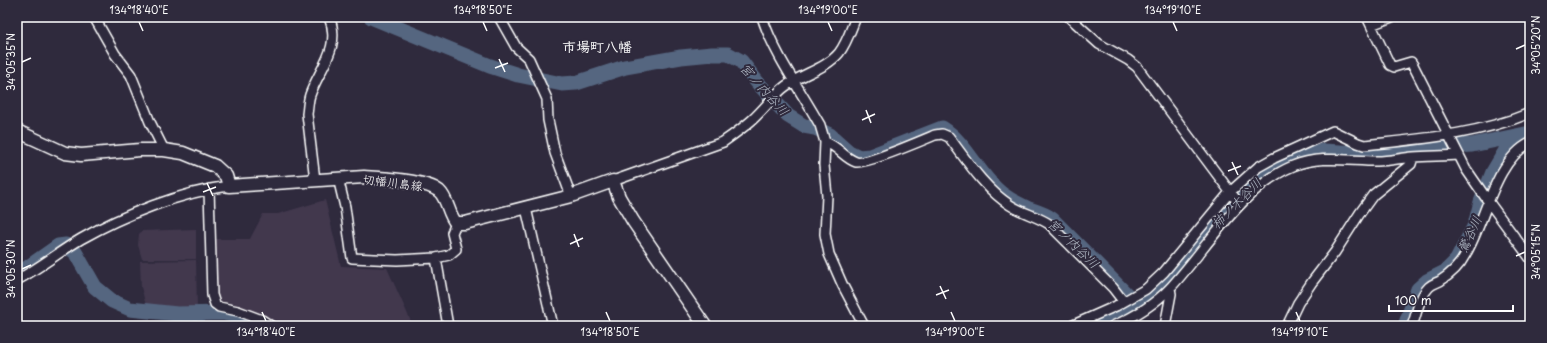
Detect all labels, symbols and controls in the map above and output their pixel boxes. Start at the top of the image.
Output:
text: 134°18'40"E [109,2,169,17]
text: 134°18'50"E [454,2,512,17]
text: 134°19'00"E [798,2,858,17]
text: 134°19'10"E [1145,2,1201,17]
text: 34°05'20"N [1528,15,1543,75]
text: 34°05'35"N [3,33,18,91]
district label: 市場町八幡 [562,36,632,57]
water label: 宮ノ内谷川 [736,58,794,120]
street label: 切幡川島線 [362,169,424,195]
water label: 柿ノ木谷川 [1206,173,1266,233]
water label: 鶯谷川 [1452,212,1486,256]
water label: 宮ノ内谷川 [1044,214,1104,272]
text: 34°05'15"N [1528,224,1543,280]
text: 34°05'30"N [3,239,18,298]
scale bar [1389,287,1513,313]
text: 100 m [1395,291,1432,309]
text: 134°18'40"E [236,324,296,339]
text: 134°18'50"E [581,324,639,339]
text: 134°19'00"E [925,324,985,339]
text: 134°19'10"E [1272,324,1328,339]

